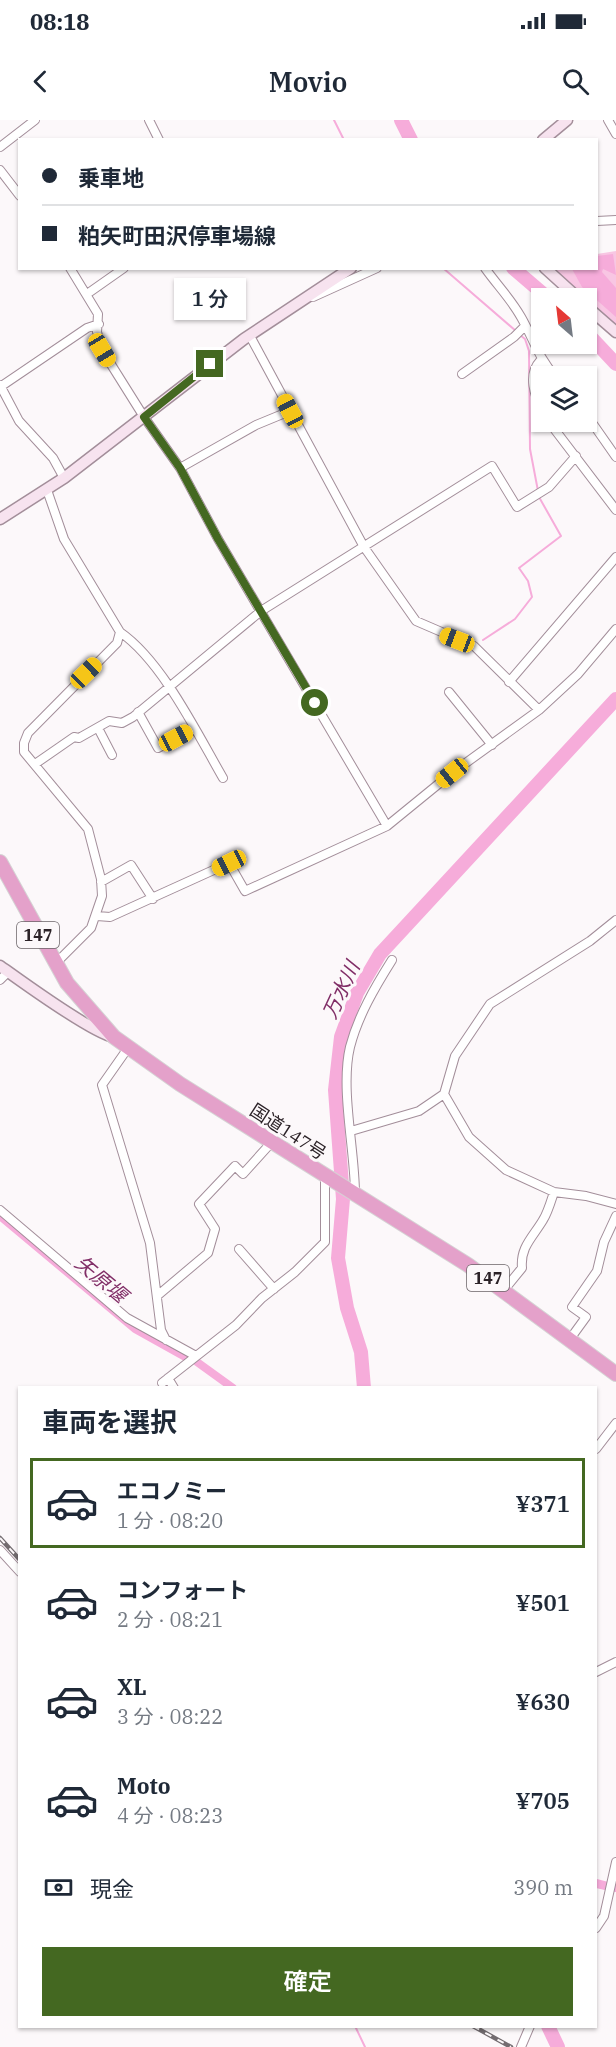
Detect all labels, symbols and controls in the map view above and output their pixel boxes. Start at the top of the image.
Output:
text: 08:18 [30,7,89,36]
text: Movio [269,64,347,99]
icon: back [24,65,57,98]
icon: search [559,65,592,98]
text: 乗車地 [78,163,144,192]
text: 粕矢町田沢停車場線 [78,221,276,250]
callout: 1 分 [174,277,246,319]
text: 1 分 [192,285,228,312]
north arrow [531,288,597,354]
map controls [531,288,597,432]
car [85,330,119,370]
route end [196,350,223,377]
button: layers [531,366,597,432]
car [274,391,306,431]
car [437,625,477,655]
car [67,654,105,692]
route start [301,689,328,716]
car [156,722,196,754]
car [432,755,472,791]
car [209,847,249,879]
road number: 147 [17,922,59,948]
water label: 万水川 [316,955,366,1023]
street label: 国道147号 [246,1098,331,1165]
water label: 矢原堰 [70,1249,136,1311]
road number: 147 [467,1265,509,1291]
text: 車両を選択 [42,1404,177,1439]
icon: car [45,1476,99,1530]
text: エコノミー [117,1476,227,1505]
text: ¥371 [516,1489,570,1518]
text: 1 分 · 08:20 [117,1507,223,1534]
icon: car [45,1575,99,1629]
text: コンフォート [117,1575,248,1604]
text: ¥501 [516,1588,570,1617]
text: 2 分 · 08:21 [117,1606,223,1633]
text: XL [117,1672,147,1701]
icon: car [45,1674,99,1728]
text: ¥630 [516,1687,570,1716]
text: 3 分 · 08:22 [117,1703,223,1730]
text: Moto [117,1771,171,1800]
icon: car [45,1773,99,1827]
text: ¥705 [516,1786,570,1815]
text: 4 分 · 08:23 [117,1802,223,1829]
icon: cash [42,1871,75,1904]
text: 現金 [90,1874,134,1903]
text: 390 m [513,1874,573,1901]
button: 確定 [42,1947,573,2016]

